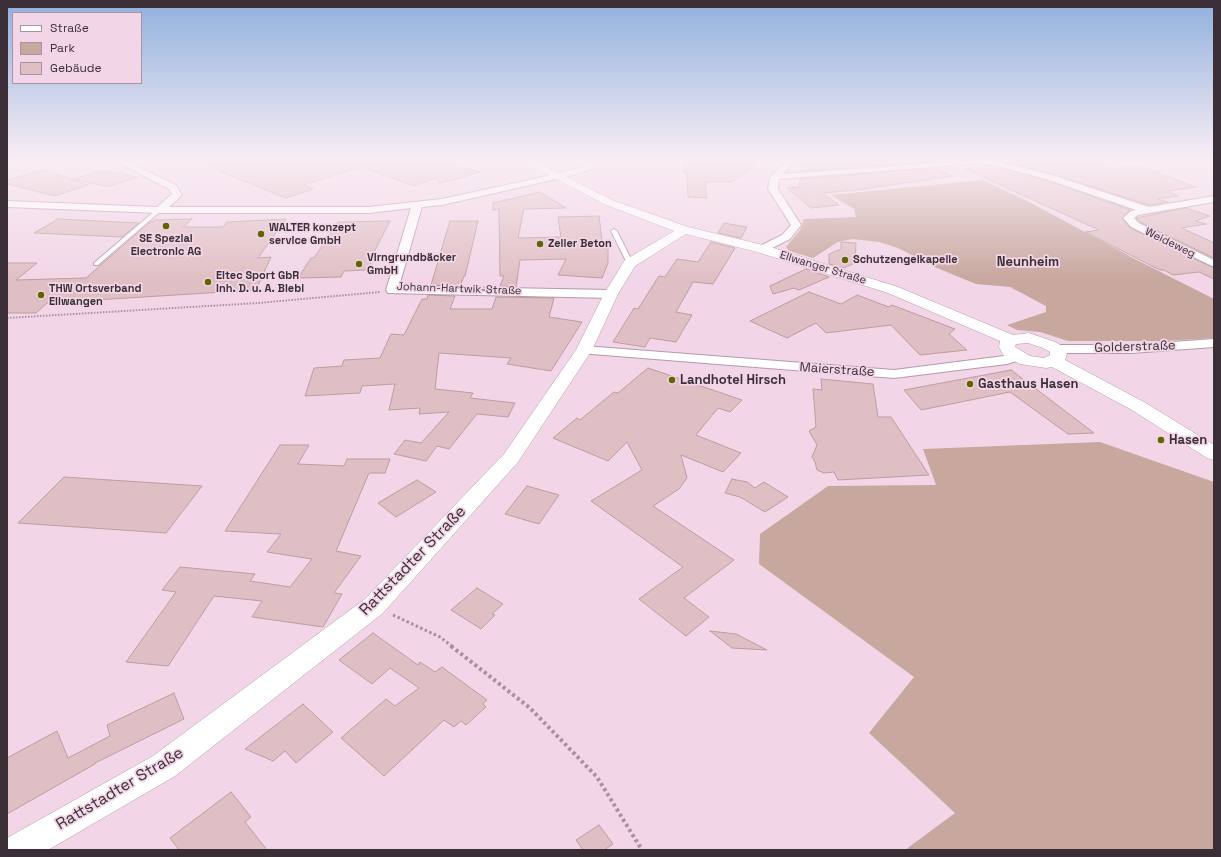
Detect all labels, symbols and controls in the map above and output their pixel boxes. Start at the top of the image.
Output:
legend [12,12,142,84]
text: Straße [50,20,89,36]
text: Park [50,40,75,56]
text: Gebäude [50,60,102,76]
marker: SE Spezial Electronic AG [161,221,171,231]
place label: WALTER konzept service GmbH [269,221,356,247]
street label: Weideweg [1143,225,1197,261]
marker: WALTER konzept service GmbH [256,229,266,239]
place label: SE Spezial Electronic AG [131,232,201,258]
place label: Zeller Beton [548,237,612,251]
marker: Zeller Beton [535,239,545,249]
street label: Ellwanger Straße [778,249,868,287]
place label: Virngrundbäcker GmbH [367,251,456,277]
place label: Schutzengelkapelle [853,253,958,267]
district label: Neunheim [997,254,1059,270]
marker: Schutzengelkapelle [840,255,850,265]
marker: Virngrundbäcker GmbH [354,259,364,269]
place label: Eltec Sport GbR Inh. D. u. A. Biebl [216,269,304,295]
marker: Eltec Sport GbR Inh. D. u. A. Biebl [203,277,213,287]
street label: Johann-Hartwik-Straße [396,280,522,298]
place label: THW Ortsverband Ellwangen [49,282,141,308]
marker: THW Ortsverband Ellwangen [36,290,46,300]
street label: Golderstraße [1094,338,1176,356]
street label: Maierstraße [799,360,875,380]
place label: Landhotel Hirsch [680,372,786,388]
marker: Landhotel Hirsch [667,375,677,385]
place label: Gasthaus Hasen [978,376,1078,392]
marker: Gasthaus Hasen [965,379,975,389]
place label: Hasen [1169,432,1207,448]
marker: Hasen [1156,435,1166,445]
street label: Rattstadter Straße [356,502,470,620]
street label: Rattstadter Straße [53,743,187,835]

